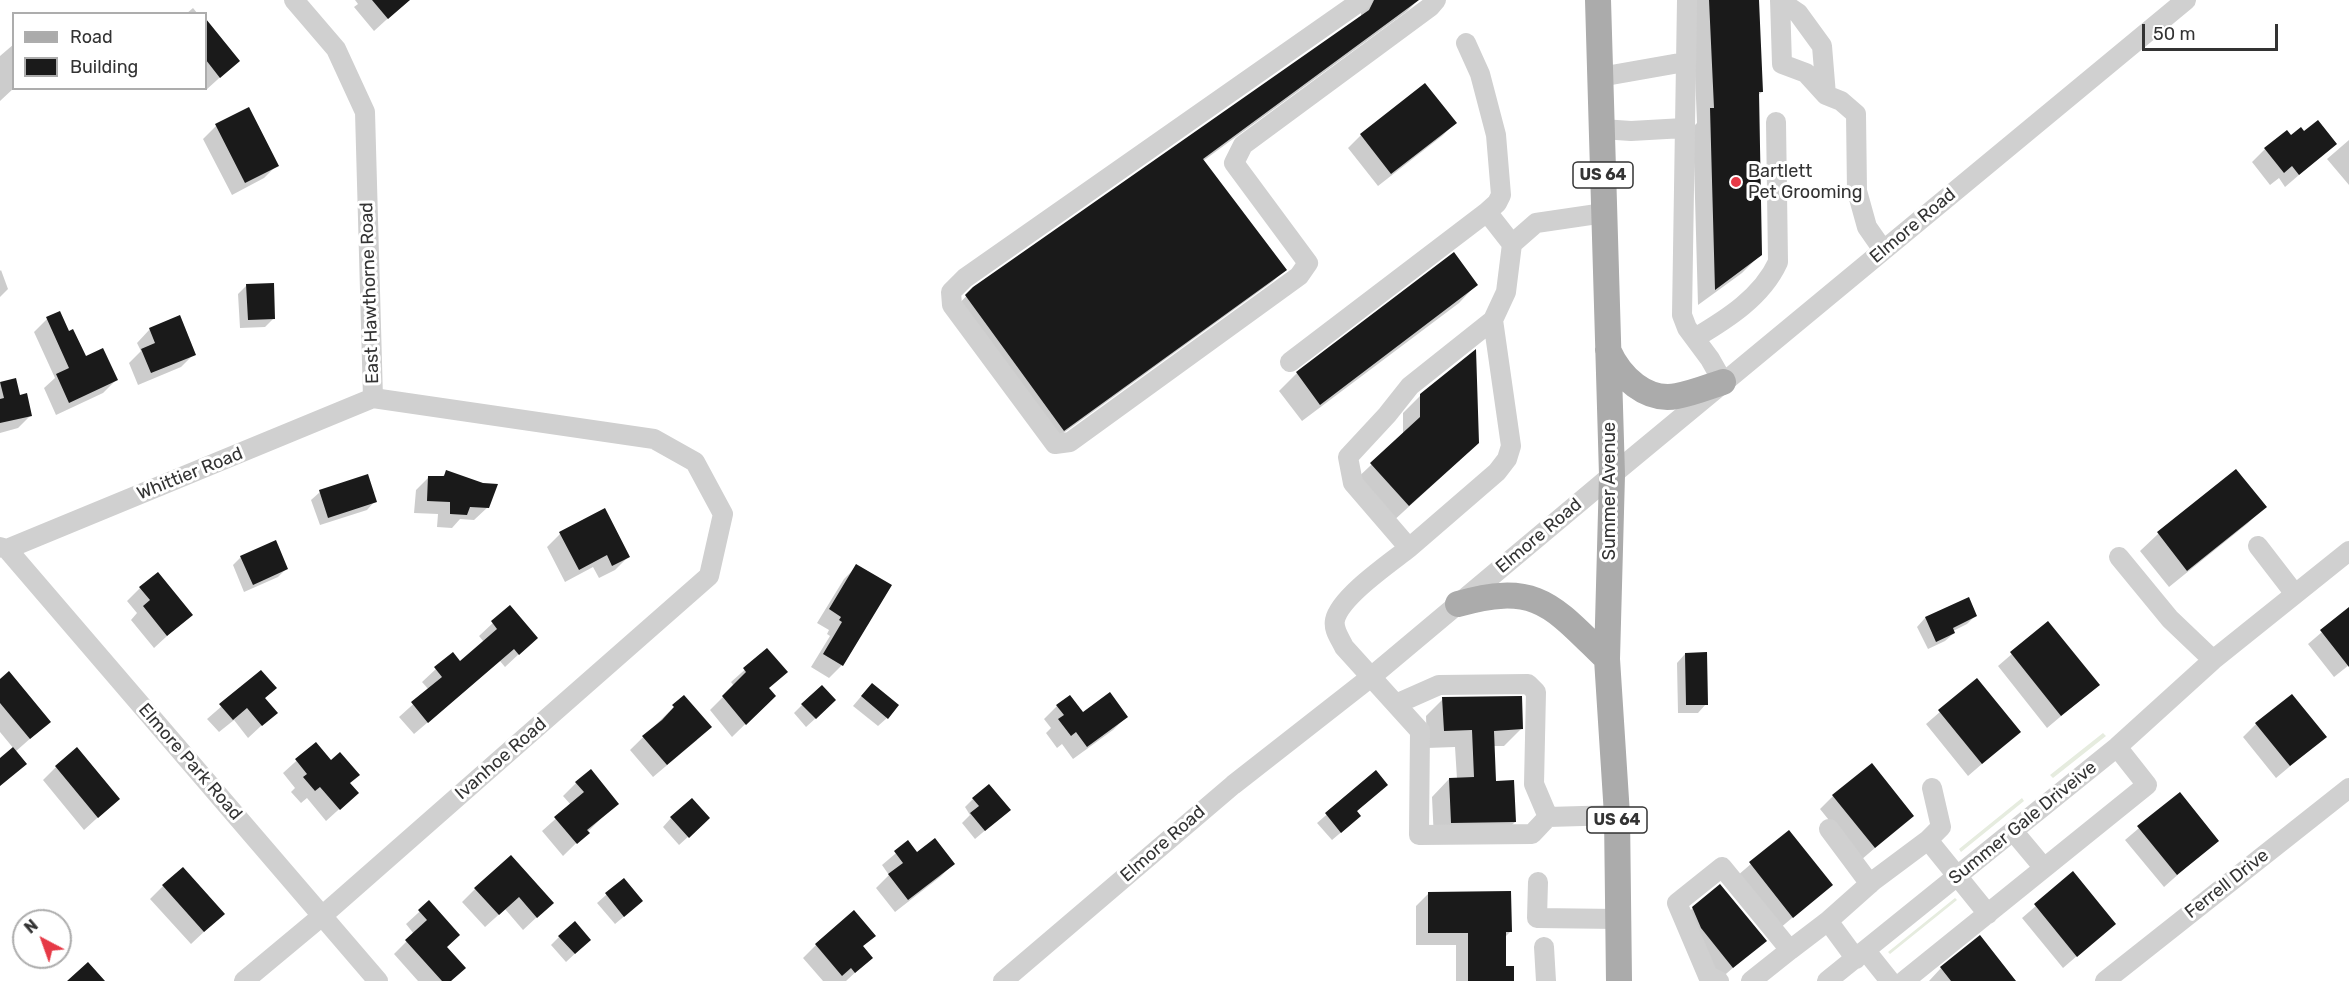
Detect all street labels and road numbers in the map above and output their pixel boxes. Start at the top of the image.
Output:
road number: US 64 [1573,162,1633,188]
street label: Elmore Road [1866,184,1960,268]
street label: East Hawthorne Road [356,202,384,384]
street label: Summer Avenue [1599,422,1621,560]
street label: Whittier Road [134,443,246,505]
street label: Elmore Road [1492,494,1586,578]
street label: Elmore Park Road [134,699,246,825]
street label: Ivanhoe Road [451,714,551,804]
street label: Summer Gale Driveive [1945,757,2101,889]
street label: Elmore Road [1116,801,1210,887]
road number: US 64 [1587,807,1647,833]
street label: Ferrell Drive [2181,845,2273,923]

